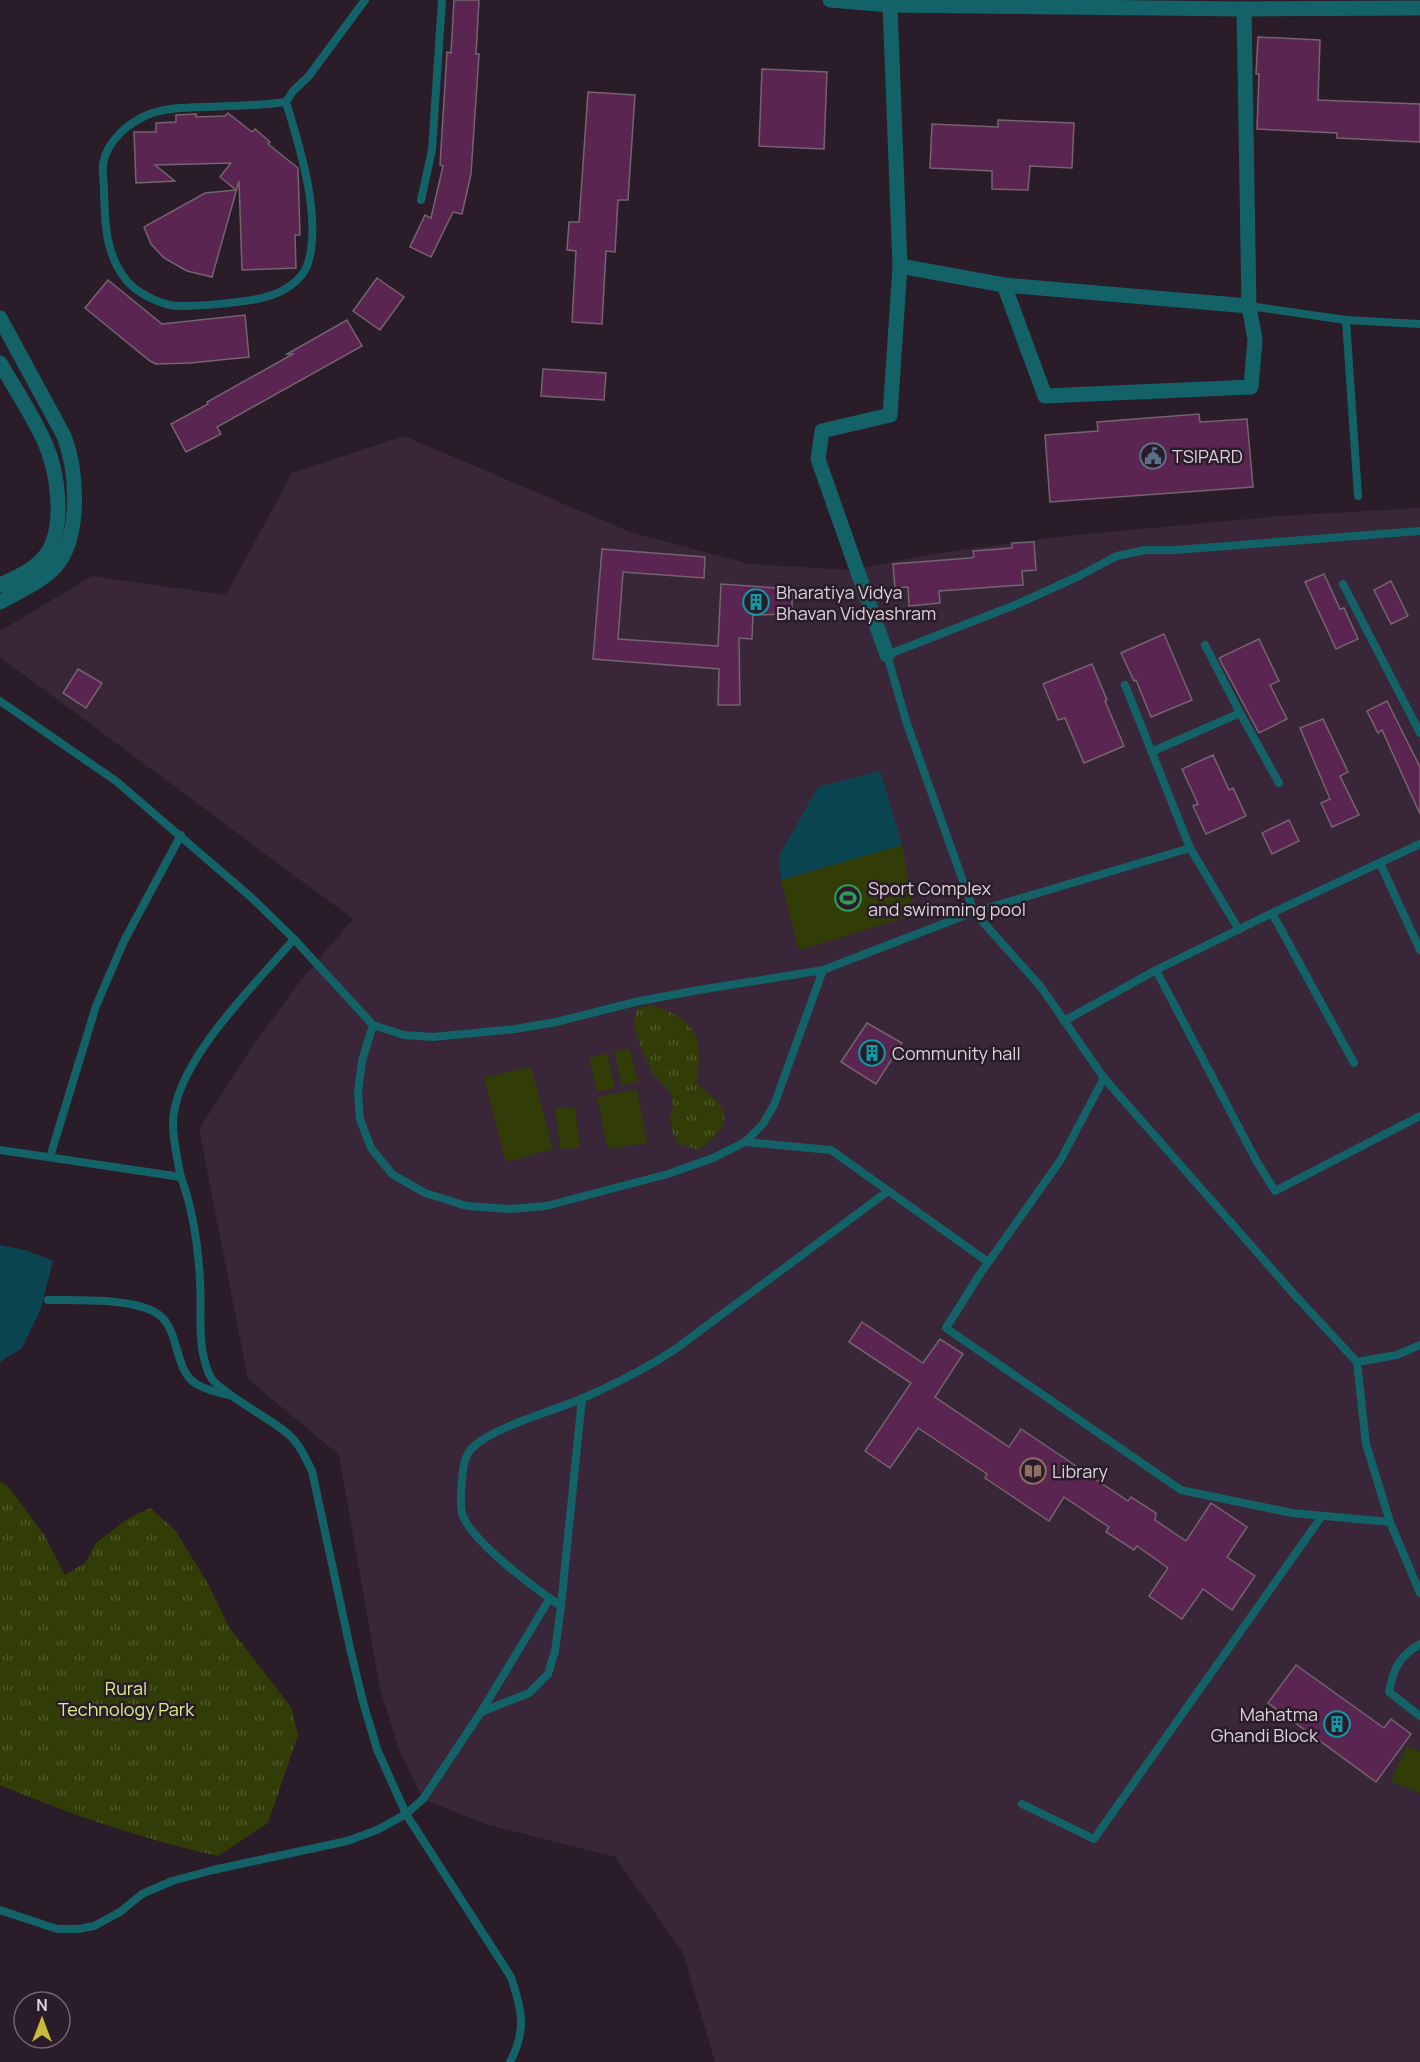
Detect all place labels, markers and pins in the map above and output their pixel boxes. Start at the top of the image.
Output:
public building icon: TSIPARD [1138,441,1168,471]
place label: TSIPARD [1172,444,1243,468]
place label: Bharatiya Vidya Bhavan Vidyashram [776,580,936,625]
building icon: Bharatiya Vidya Bhavan Vidyashram [741,587,771,617]
place label: Sport Complex and swimming pool [868,876,1026,921]
sports icon: Sport Complex and swimming pool [833,883,863,913]
building icon: Community hall [857,1038,887,1068]
place label: Community hall [892,1041,1021,1065]
library icon: Library [1018,1456,1048,1486]
place label: Library [1052,1459,1109,1483]
place label: Mahatma Ghandi Block [1211,1702,1319,1747]
building icon: Mahatma Ghandi Block [1322,1709,1352,1739]

